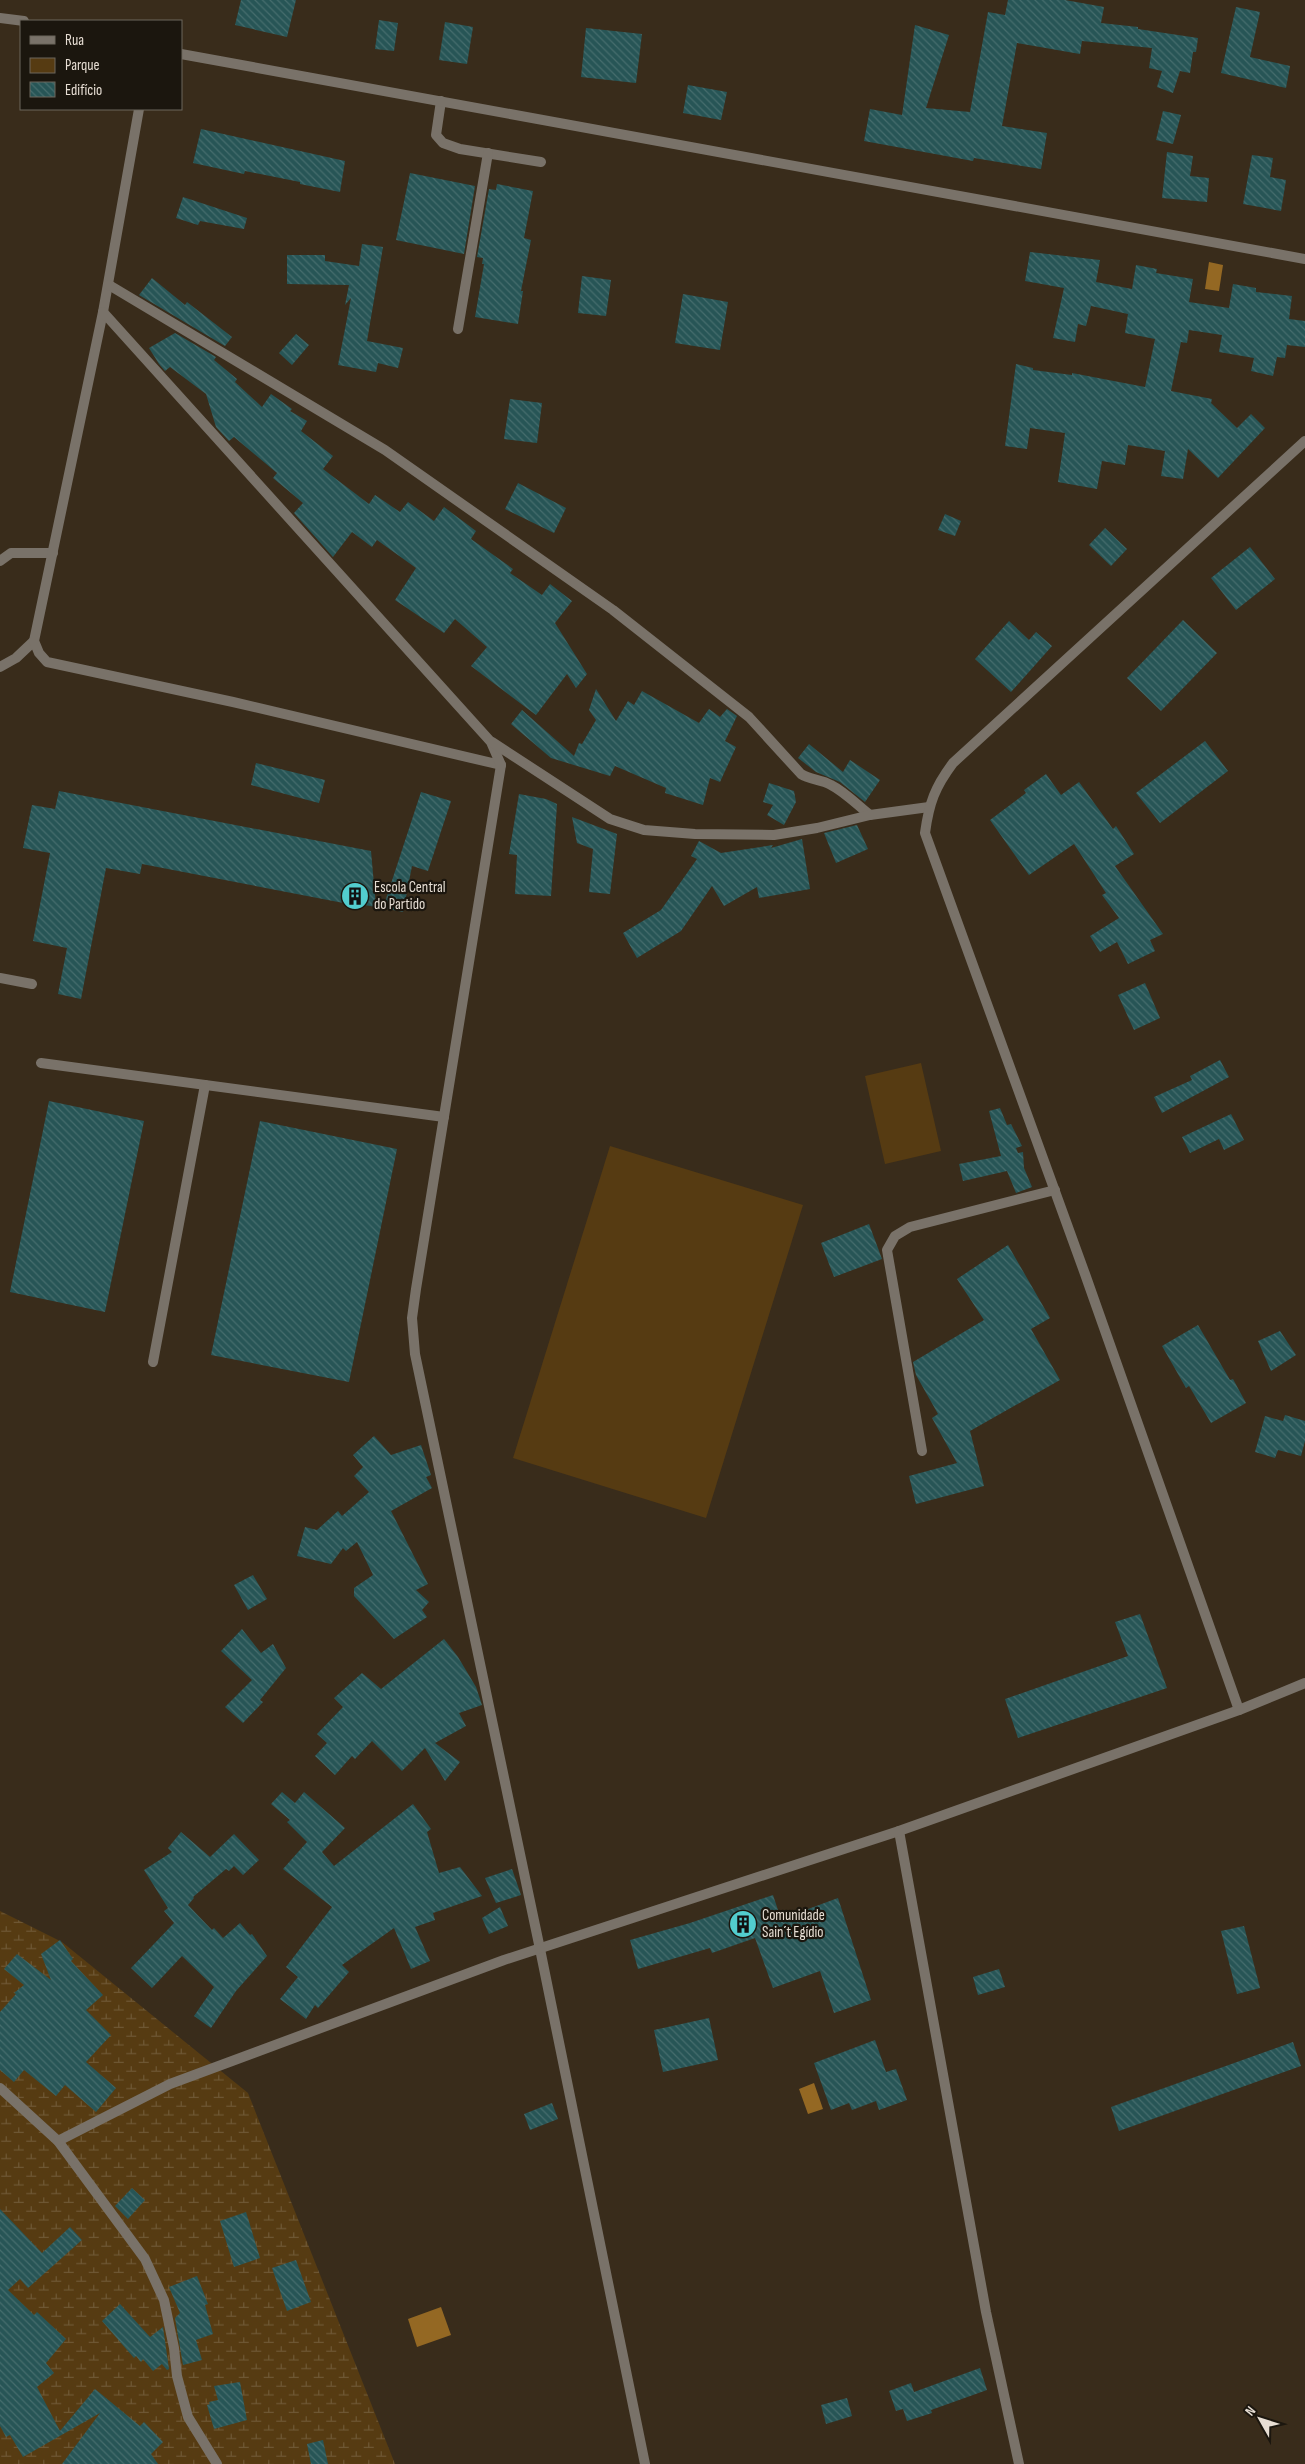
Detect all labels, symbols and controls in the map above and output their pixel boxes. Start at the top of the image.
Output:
legend [20,20,182,110]
text: Rua [65,31,84,50]
text: Parque [65,56,100,75]
text: Edifício [65,81,102,100]
place label: Escola Central do Partido [374,878,446,914]
building icon: Escola Central do Partido [340,881,370,911]
place label: Comunidade Sain´t Egídio [762,1906,825,1942]
building icon: Comunidade Sain´t Egídio [728,1909,758,1939]
north arrow [1235,2394,1285,2444]
text: N [1241,2403,1259,2419]

